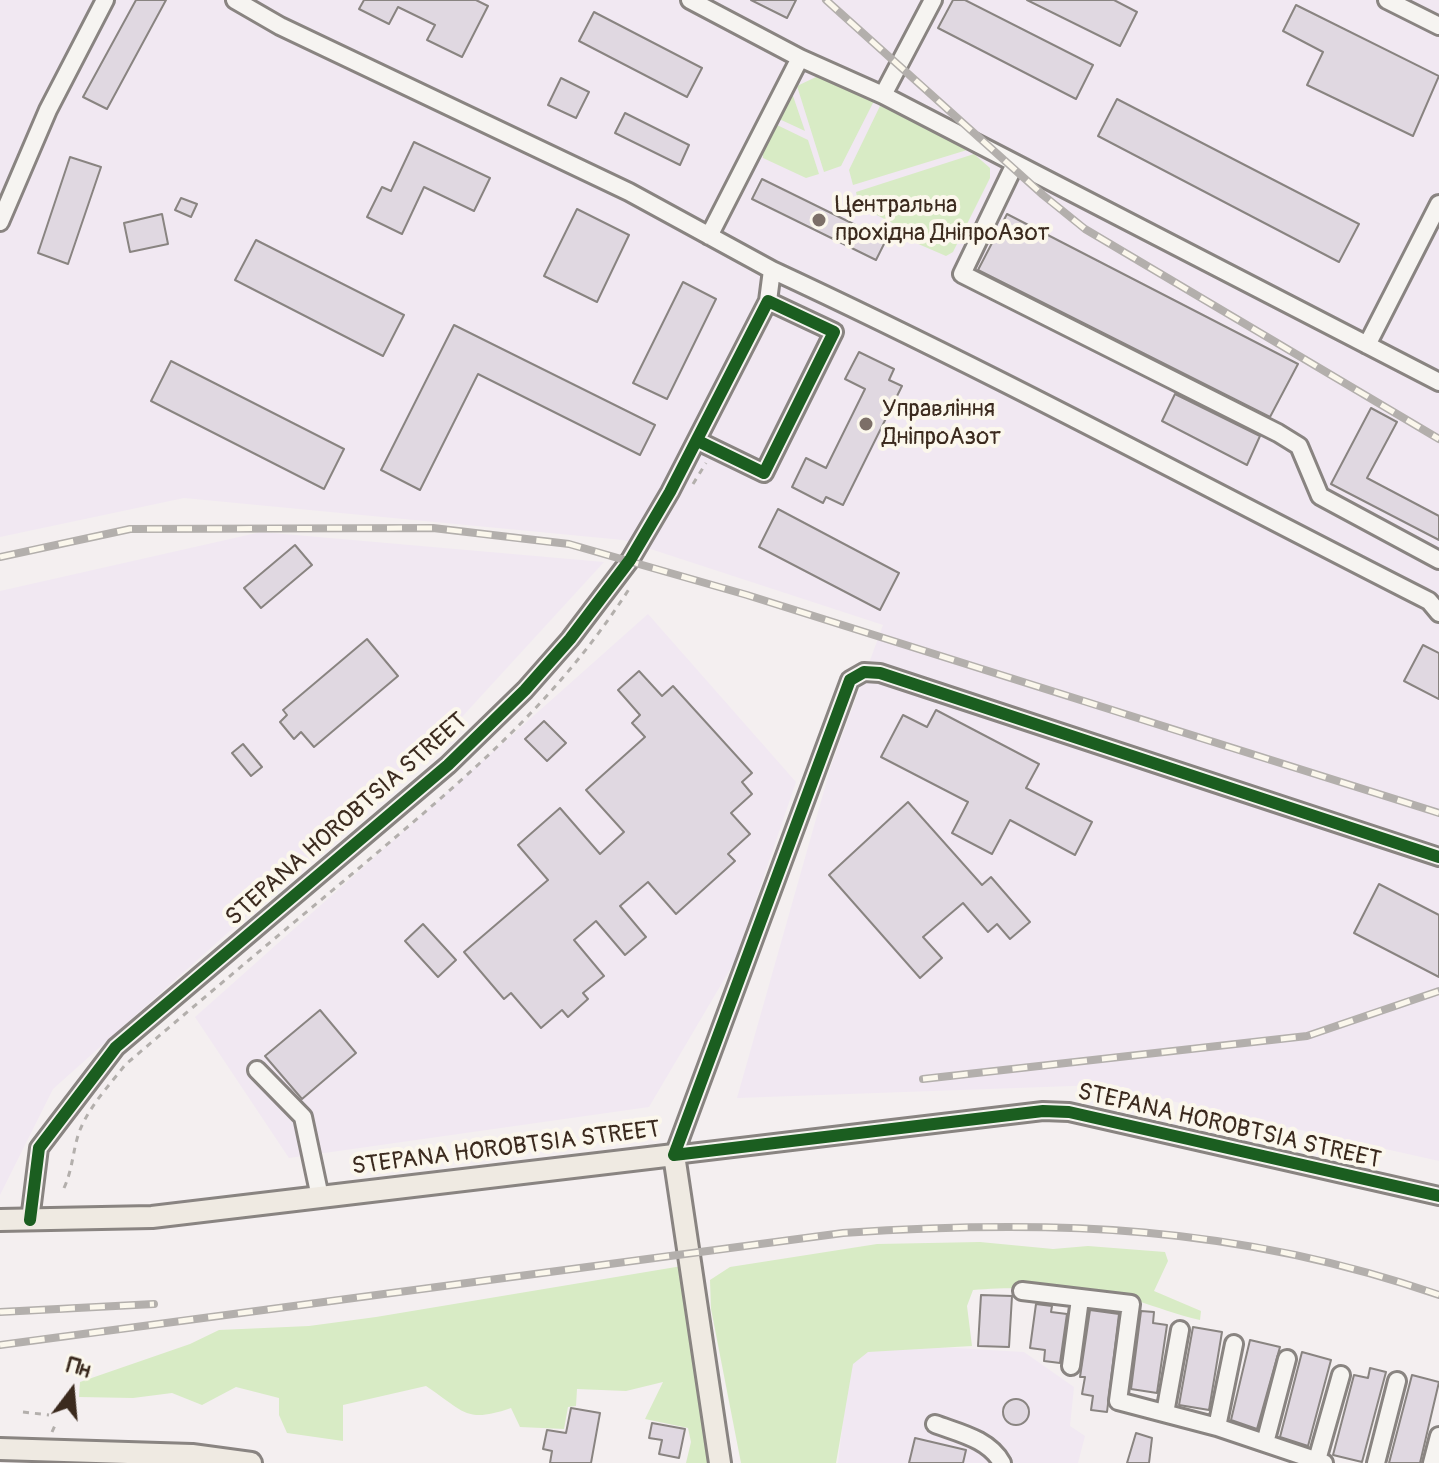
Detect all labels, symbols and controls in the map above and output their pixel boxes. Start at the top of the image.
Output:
place label: Центральна прохідна ДніпроАзот [835,192,1050,248]
marker: Центральна прохідна ДніпроАзот [810,211,828,229]
place label: Управління ДніпроАзот [882,396,1001,452]
marker: Управління ДніпроАзот [857,415,875,433]
street label: STEPANA HOROBTSIA STREET [220,707,474,933]
street label: STEPANA HOROBTSIA STREET [1074,1078,1384,1176]
street label: STEPANA HOROBTSIA STREET [350,1116,662,1182]
north arrow [32,1351,112,1431]
text: Пн [63,1351,94,1385]

